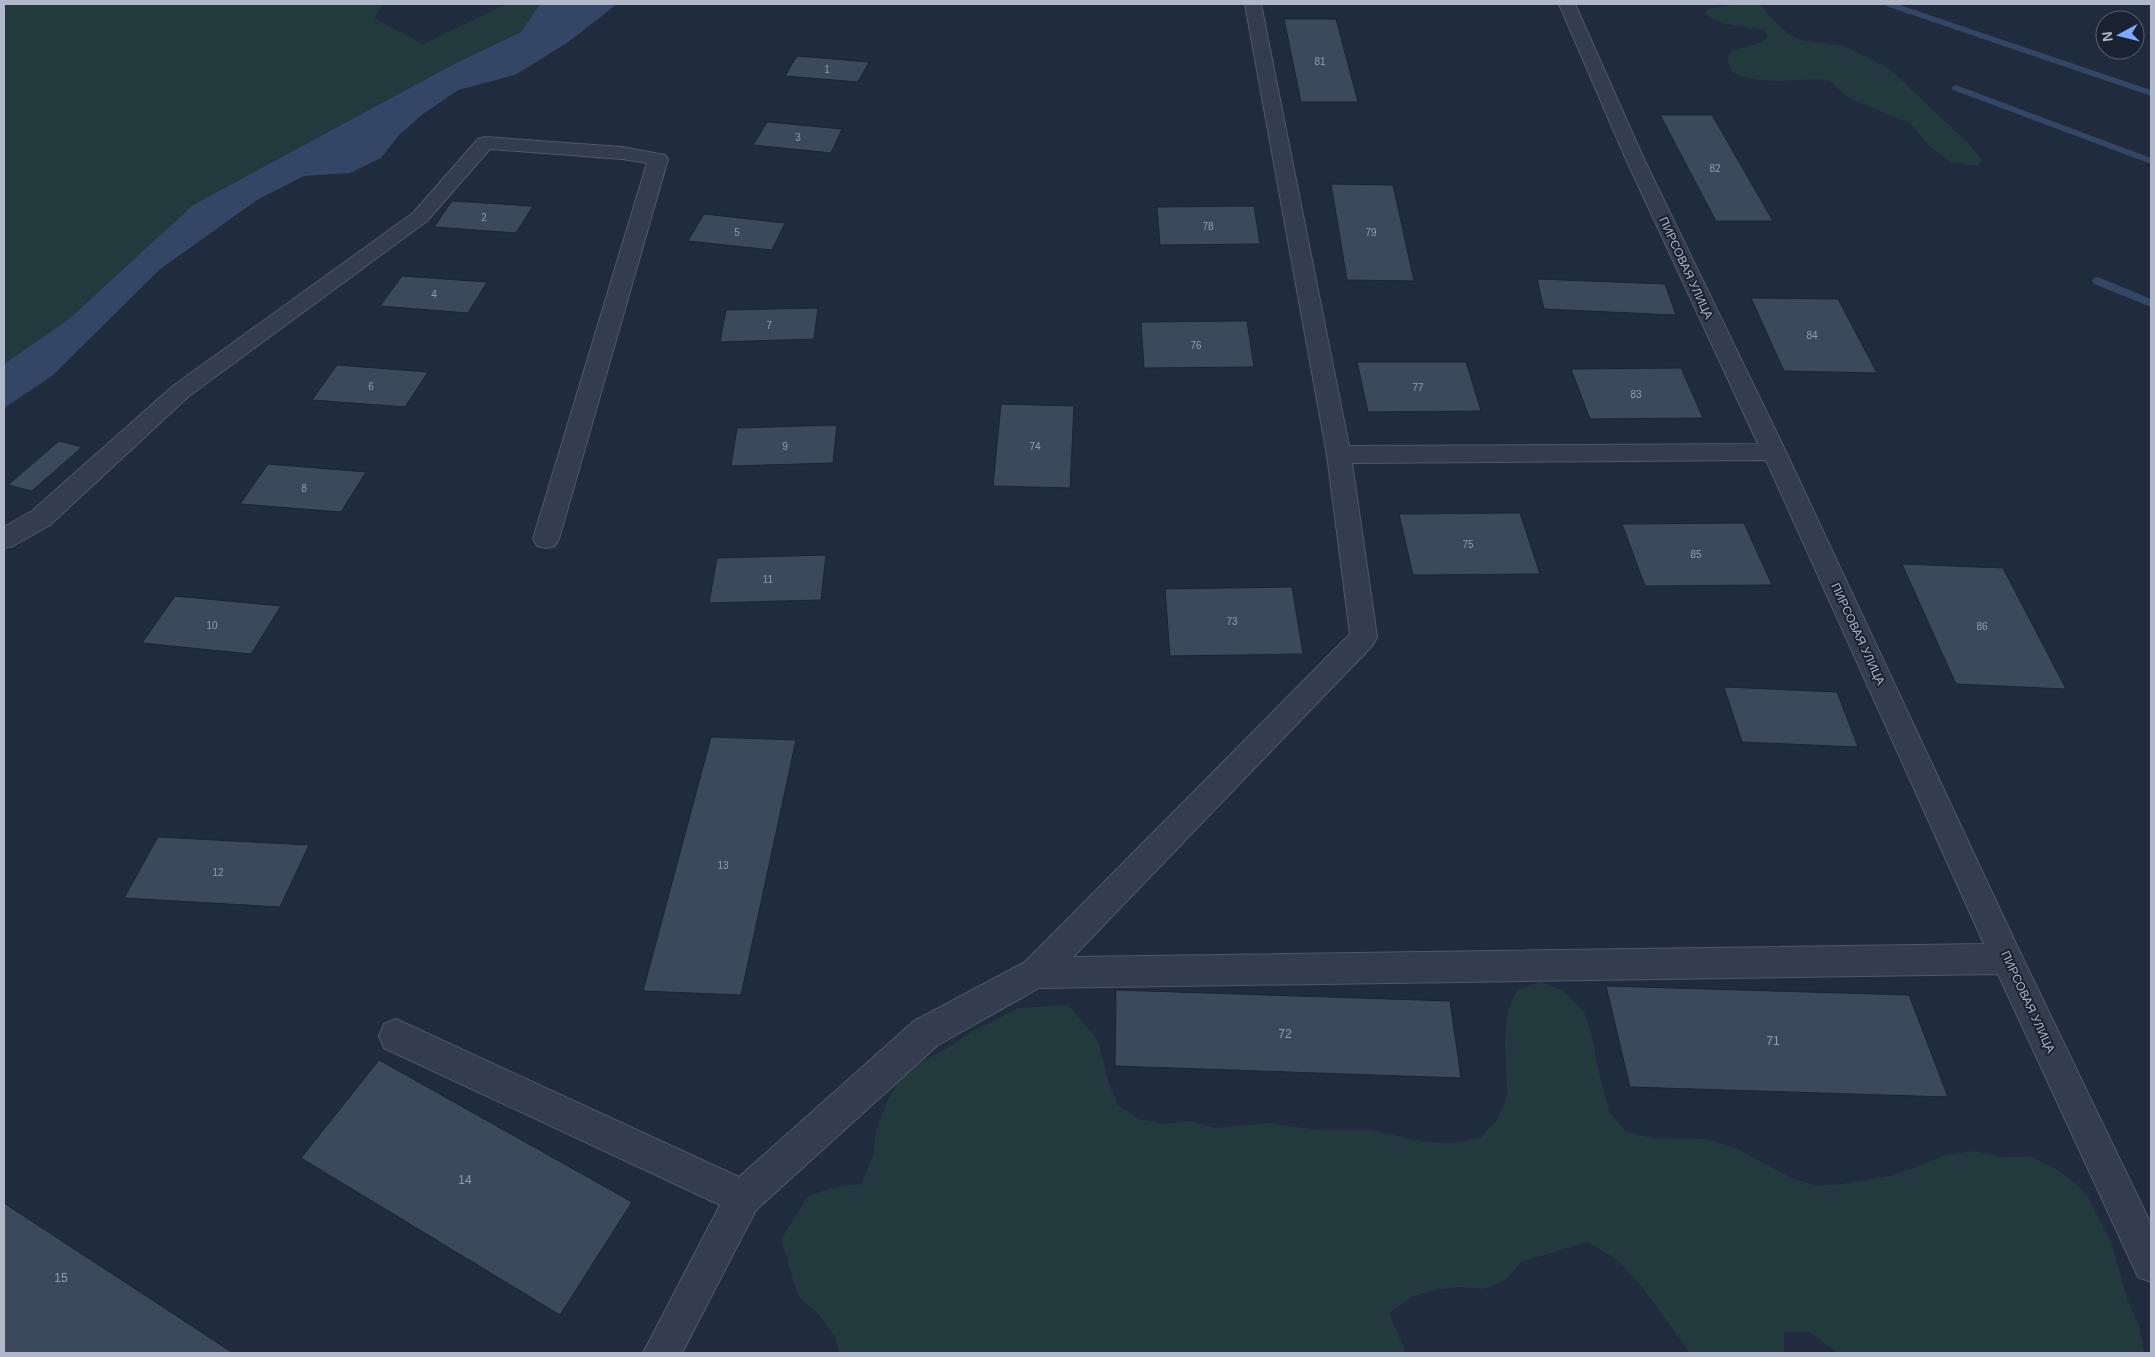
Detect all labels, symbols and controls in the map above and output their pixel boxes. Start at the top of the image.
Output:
north arrow [2095,10,2145,60]
text: N [2099,31,2116,43]
house number: 81 [1314,56,1326,67]
house number: 1 [824,64,830,75]
house number: 3 [795,132,801,143]
house number: 82 [1709,163,1721,174]
house number: 2 [481,212,487,223]
street label: ПИРСОВАЯ УЛИЦА [1656,215,1716,321]
house number: 78 [1202,221,1214,232]
house number: 5 [734,227,740,238]
house number: 79 [1365,227,1377,238]
house number: 4 [431,289,437,300]
house number: 7 [766,320,772,331]
house number: 84 [1806,330,1818,341]
house number: 76 [1190,340,1202,351]
house number: 6 [368,381,374,392]
house number: 77 [1412,382,1424,393]
house number: 83 [1630,389,1642,400]
house number: 9 [782,441,788,452]
house number: 74 [1029,441,1041,452]
house number: 8 [301,483,307,494]
house number: 75 [1462,539,1474,550]
house number: 85 [1690,549,1702,560]
house number: 11 [763,574,774,585]
street label: ПИРСОВАЯ УЛИЦА [1828,581,1888,687]
house number: 73 [1226,616,1238,627]
house number: 10 [206,620,218,631]
house number: 86 [1976,621,1988,632]
house number: 13 [717,860,729,871]
house number: 12 [212,867,224,878]
street label: ПИРСОВАЯ УЛИЦА [1998,949,2058,1055]
house number: 72 [1278,1027,1292,1041]
house number: 71 [1766,1034,1780,1048]
house number: 14 [458,1173,472,1187]
house number: 15 [54,1271,68,1285]

